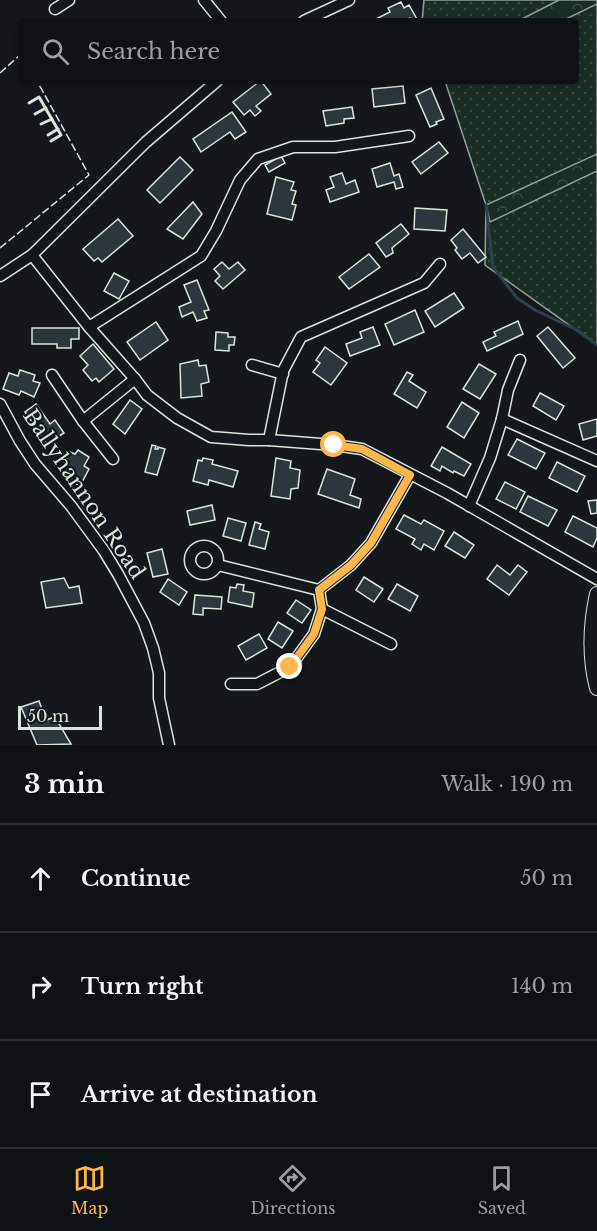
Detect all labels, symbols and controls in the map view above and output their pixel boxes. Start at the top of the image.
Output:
search box [18,18,579,84]
icon: search [39,35,72,68]
text: Search here [87,38,220,65]
street label: Ballyhannon Road [17,404,151,584]
route start [320,431,346,457]
route end [276,653,302,679]
scale bar [18,703,102,730]
text: 50 m [27,706,69,726]
text: 3 min [24,768,105,800]
text: Walk · 190 m [441,772,573,796]
icon: ahead [24,862,57,895]
text: Continue [81,865,190,892]
text: 50 m [520,866,573,890]
icon: right [24,970,57,1003]
text: Turn right [81,973,203,1000]
text: 140 m [511,974,573,998]
icon: arrive [24,1078,57,1111]
text: Arrive at destination [81,1081,318,1108]
tab: Map [71,1162,108,1218]
tab: Directions [250,1162,335,1218]
tab: Saved [478,1162,526,1218]

